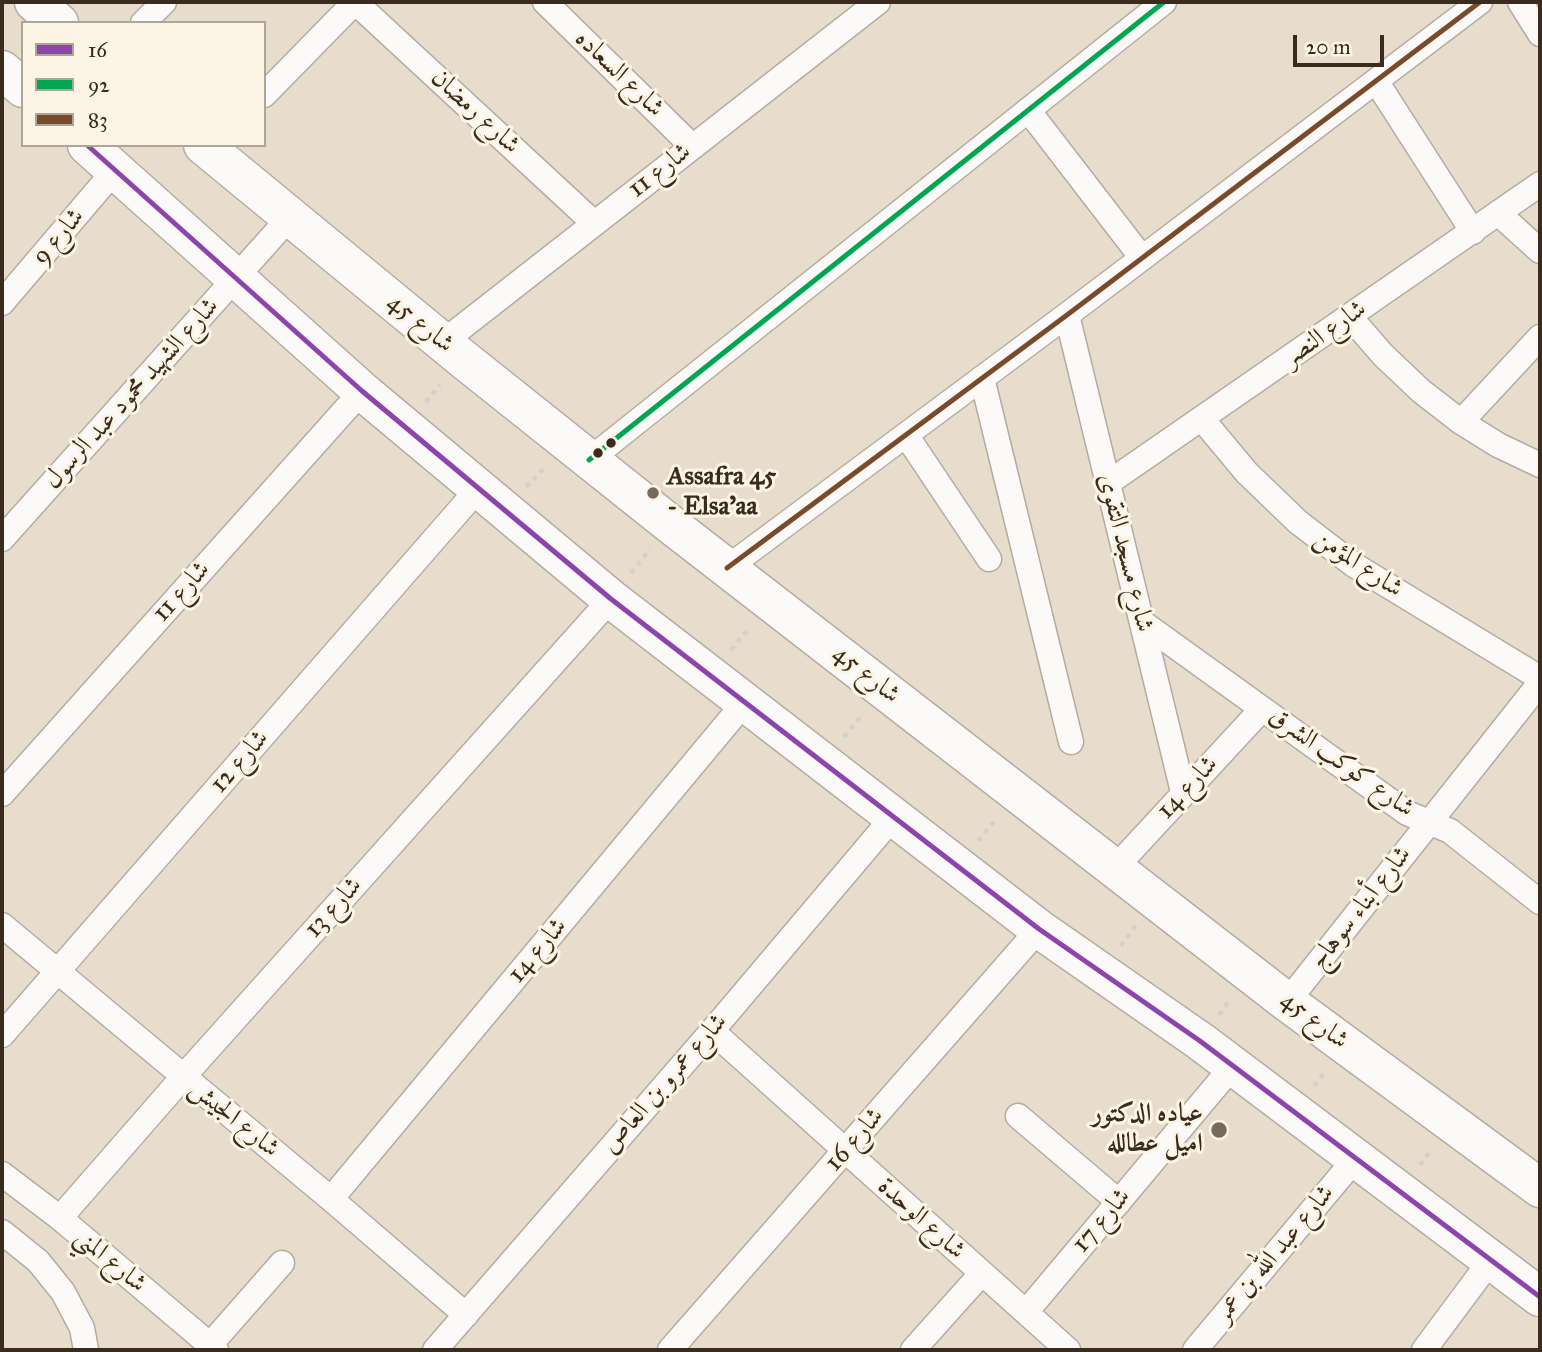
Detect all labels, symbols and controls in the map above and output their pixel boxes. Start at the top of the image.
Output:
legend [21,21,266,147]
scale bar [1297,21,1388,65]
street label: شارع السعاده [568,24,670,124]
text: 20 m [1306,34,1351,60]
text: 16 [88,37,107,63]
street label: شارع رمضان [424,63,526,161]
text: 92 [88,72,110,98]
text: 83 [88,107,108,133]
street label: شارع 11 [622,137,698,205]
street label: شارع 9 [26,202,92,272]
street label: شارع 45 [380,288,460,360]
street label: شارع الشهيد محمود عبد الرسول [38,292,226,496]
street label: شارع النصر [1277,294,1373,374]
unlabelled marker [604,436,618,450]
unlabelled marker [591,446,605,460]
place label: Assafra 45 - Elsa'aa [667,462,776,524]
street label: شارع مسجد التقوى [1090,470,1160,636]
marker: Assafra 45 - Elsa'aa [645,485,661,501]
street label: شارع المؤمن [1308,523,1408,605]
street label: شارع 11 [147,555,217,629]
street label: شارع 45 [826,639,906,711]
street label: شارع كوكب الشرق [1262,701,1420,825]
street label: شارع 12 [204,724,276,800]
street label: شارع 14 [1151,750,1225,826]
street label: شارع أبناء سوهاج [1303,840,1419,976]
street label: شارع 13 [299,871,369,945]
street label: شارع 14 [502,912,574,990]
street label: شارع 45 [1274,985,1354,1057]
street label: شارع عمرو بن العاص [595,1007,735,1161]
street label: شارع الجيش [183,1073,285,1165]
place label: عياده الدكتور اميل عطالله [1092,1099,1203,1160]
street label: شارع 16 [819,1102,891,1178]
marker: عياده الدكتور اميل عطالله [1209,1120,1229,1140]
street label: شارع الوحدة [871,1171,971,1267]
street label: شارع عبد الله بن عمر [1208,1179,1342,1329]
street label: شارع 17 [1066,1182,1138,1260]
street label: شارع المني [68,1222,152,1300]

